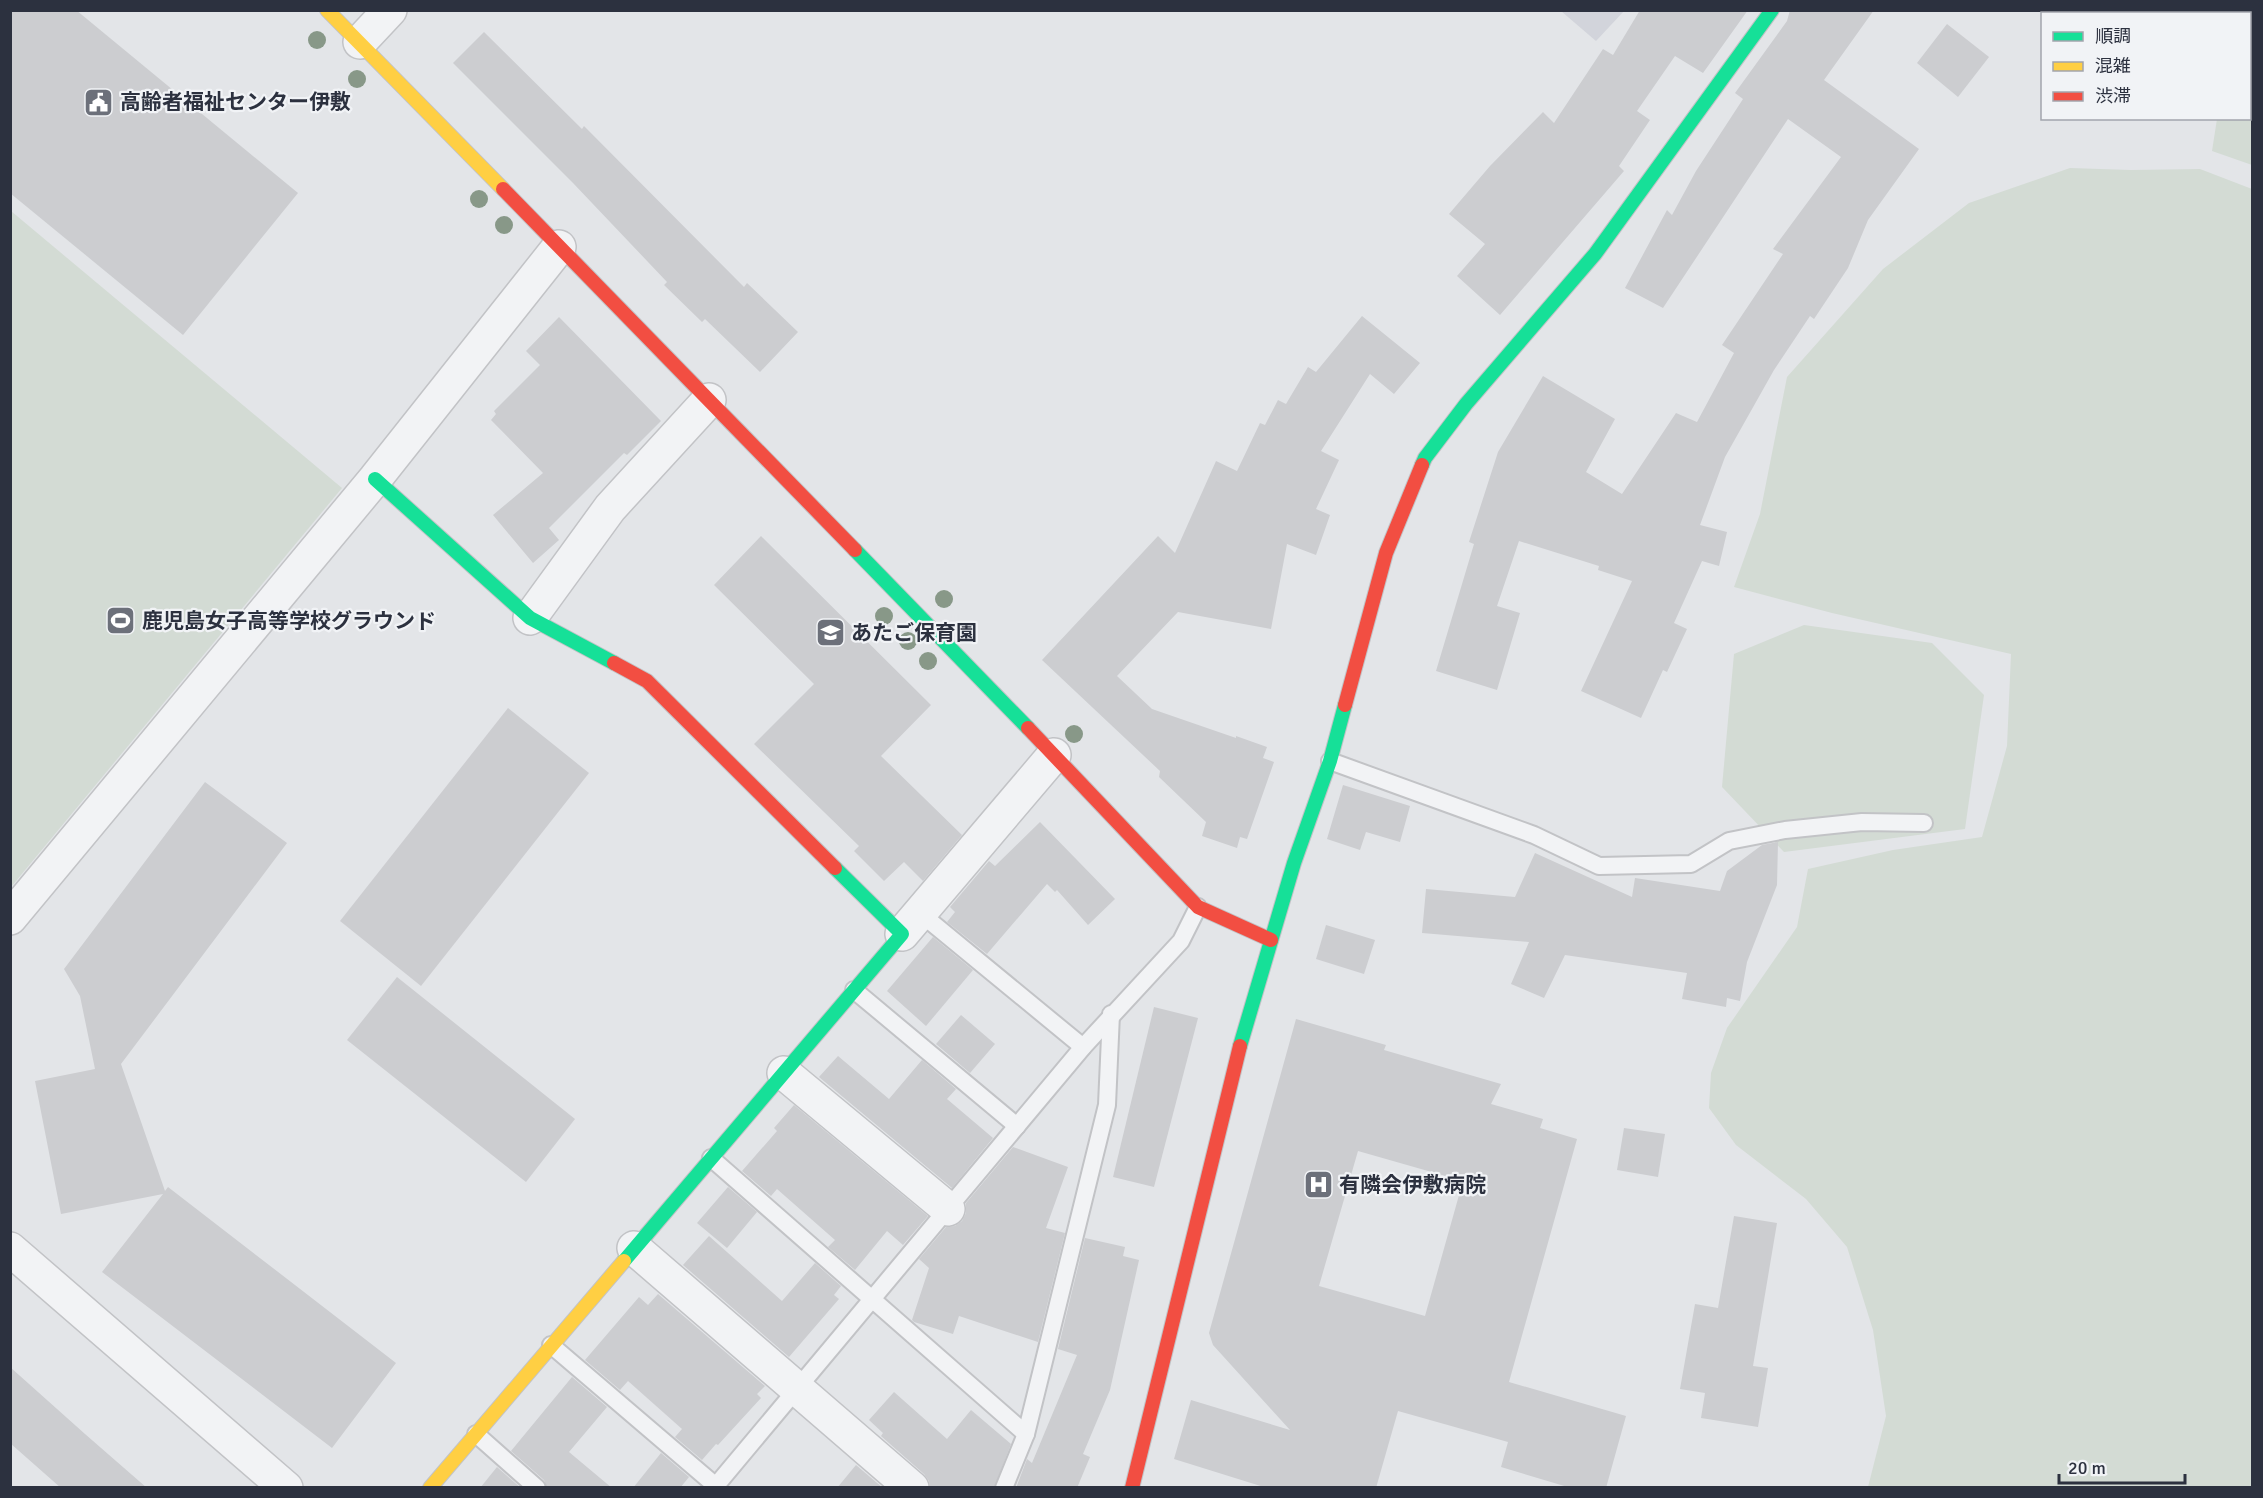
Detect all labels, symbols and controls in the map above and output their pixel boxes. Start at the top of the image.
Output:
legend [2041,12,2251,120]
text: 順調 [2095,25,2131,47]
text: 混雑 [2095,55,2131,77]
text: 渋滞 [2095,85,2131,107]
public building icon: 高齢者福祉センター伊敷 [83,86,115,118]
place label: 高齢者福祉センター伊敷 [120,89,351,115]
sports icon: 鹿児島女子高等学校グラウンド [105,605,137,637]
place label: 鹿児島女子高等学校グラウンド [142,608,436,634]
school or university icon: あたご保育園 [814,617,846,649]
place label: あたご保育園 [851,620,977,646]
hospital icon: 有隣会伊敷病院 [1302,1169,1334,1201]
place label: 有隣会伊敷病院 [1339,1172,1486,1198]
scale bar [2059,1447,2185,1485]
text: 20 m [2068,1457,2106,1479]

